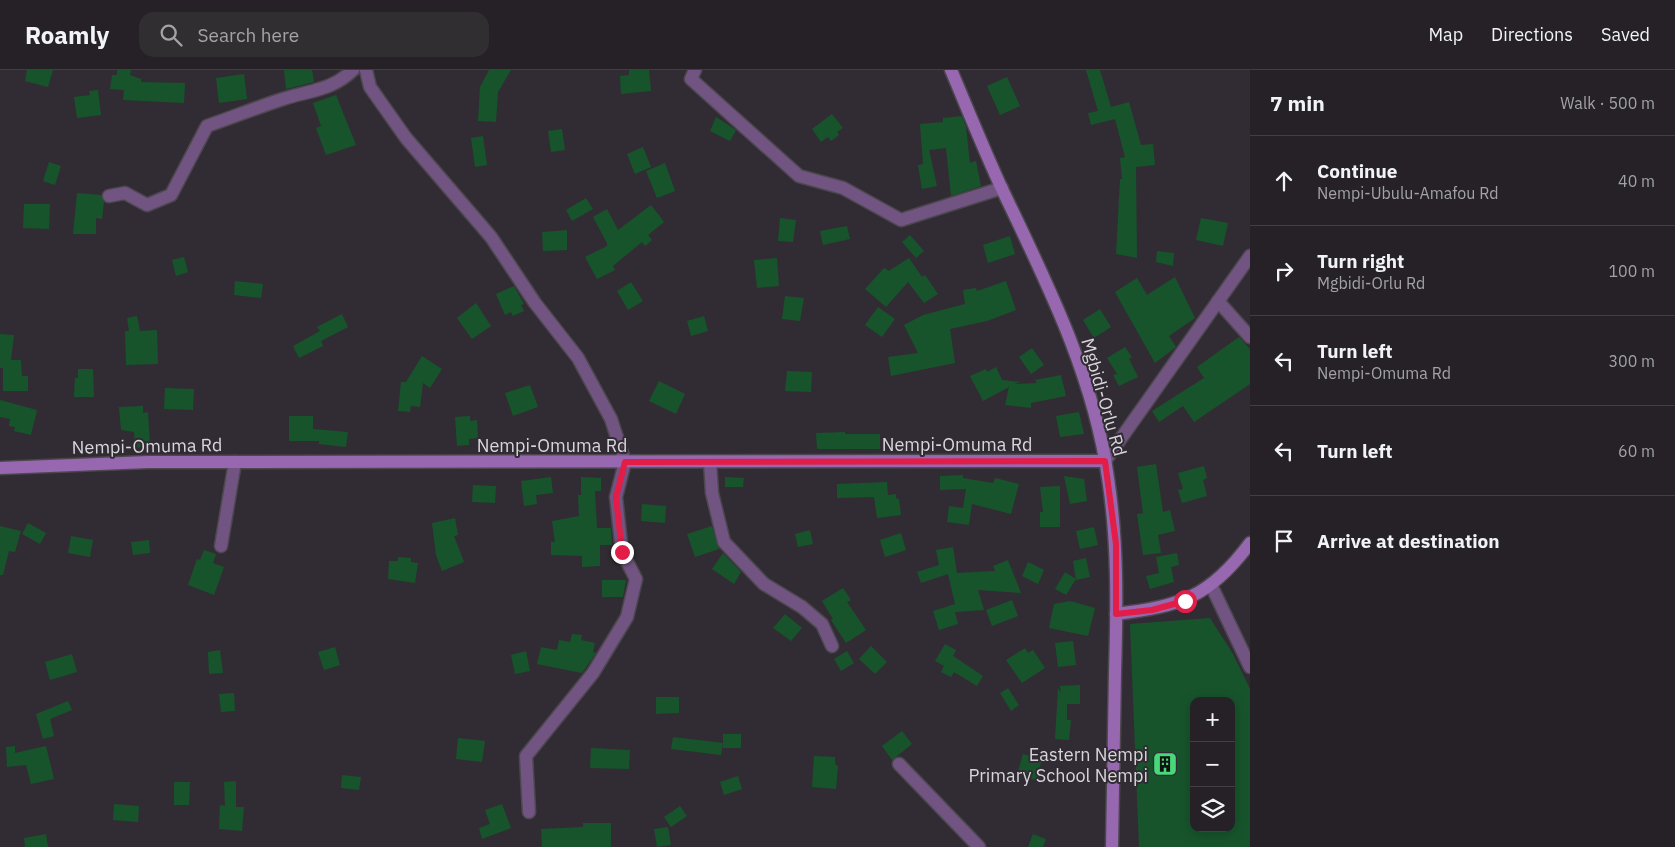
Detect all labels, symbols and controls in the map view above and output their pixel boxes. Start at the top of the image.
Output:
search box [139,12,489,57]
text: Roamly [25,19,109,51]
icon: search [157,21,185,49]
text: Search here [197,23,299,47]
text: Map [1428,23,1463,46]
text: Directions [1491,23,1573,46]
text: Saved [1601,23,1650,46]
text: 7 min [1270,89,1325,117]
text: Walk · 500 m [1560,93,1655,113]
text: Continue [1317,159,1397,183]
icon: ahead [1270,167,1298,195]
text: 40 m [1618,171,1655,191]
text: Nempi-Ubulu-Amafou Rd [1317,183,1498,203]
text: Turn right [1317,249,1404,273]
icon: right [1270,257,1298,285]
text: 100 m [1608,261,1655,281]
text: Mgbidi-Orlu Rd [1317,273,1425,293]
street label: Mgbidi-Orlu Rd [1076,335,1132,459]
text: Turn left [1317,339,1393,363]
icon: left [1270,347,1298,375]
text: 300 m [1608,351,1655,371]
text: Nempi-Omuma Rd [1317,363,1451,383]
street label: Nempi-Omuma Rd [71,433,223,459]
street label: Nempi-Omuma Rd [882,433,1032,456]
street label: Nempi-Omuma Rd [477,434,627,457]
icon: left [1270,437,1298,465]
text: Turn left [1317,439,1393,463]
text: 60 m [1618,441,1655,461]
icon: arrive [1270,527,1298,555]
text: Arrive at destination [1317,529,1500,553]
route end [611,541,634,564]
route start [1174,590,1197,613]
map controls [1190,697,1235,832]
button: + [1190,697,1235,742]
button: − [1190,742,1235,787]
place label: Eastern Nempi Primary School Nempi [969,743,1148,787]
building icon: Eastern Nempi Primary School Nempi [1152,751,1178,777]
button: layers [1190,787,1235,832]

